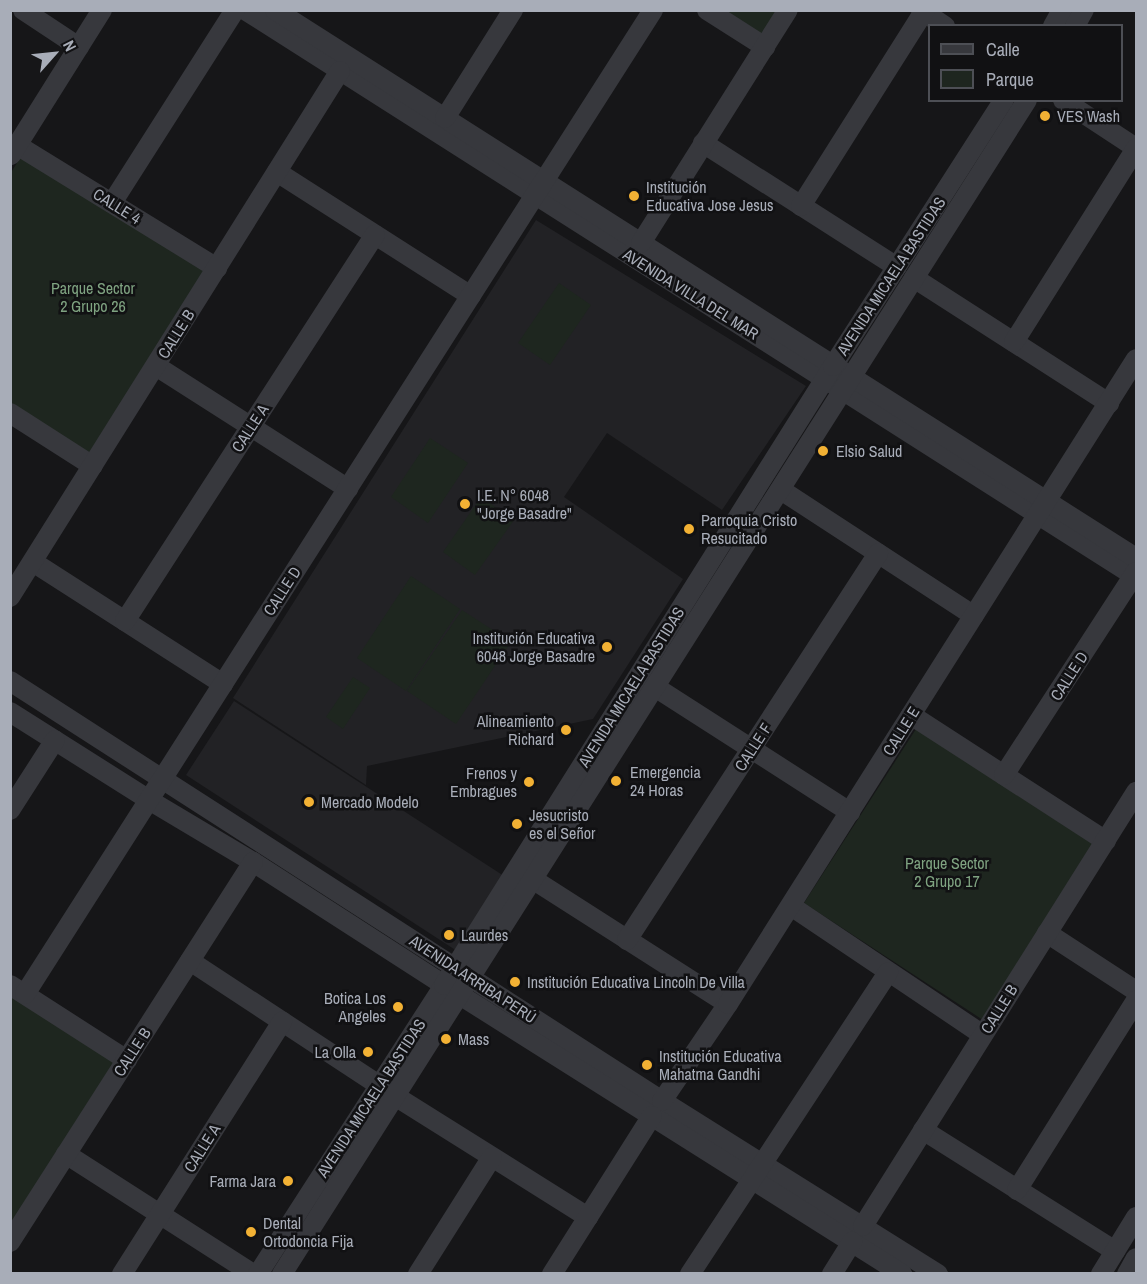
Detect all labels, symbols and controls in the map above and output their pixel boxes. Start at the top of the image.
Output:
north arrow [24,24,84,84]
legend [928,24,1123,102]
text: N [58,37,82,55]
text: Calle [986,37,1020,62]
text: Parque [986,67,1034,92]
place label: VES Wash [1057,106,1120,126]
marker: VES Wash [1038,109,1052,123]
place label: Institución Educativa Jose Jesus [646,177,774,215]
street label: CALLE 4 [90,184,144,228]
marker: Institución Educativa Jose Jesus [627,189,641,203]
street label: AVENIDA MICAELA BASTIDAS [832,193,950,359]
street label: AVENIDA VILLA DEL MAR [619,244,763,344]
park label: Parque Sector 2 Grupo 26 [51,278,135,316]
street label: CALLE B [154,306,198,362]
street label: CALLE A [227,400,273,456]
place label: Elsio Salud [836,441,902,461]
marker: Elsio Salud [814,442,832,460]
place label: I.E. N° 6048 "Jorge Basadre" [477,485,572,523]
marker: I.E. N° 6048 "Jorge Basadre" [458,497,472,511]
place label: Parroquia Cristo Resucitado [701,510,797,548]
marker: Parroquia Cristo Resucitado [682,522,696,536]
street label: CALLE D [259,563,305,619]
street label: AVENIDA MICAELA BASTIDAS [573,603,689,771]
place label: Institución Educativa 6048 Jorge Basadre [472,628,595,666]
marker: Institución Educativa 6048 Jorge Basadre [600,640,614,654]
street label: CALLE D [1046,648,1092,704]
street label: CALLE E [879,703,923,759]
place label: Alineamiento Richard [477,711,554,749]
street label: CALLE F [730,719,776,775]
marker: Alineamiento Richard [559,723,573,737]
place label: Emergencia 24 Horas [630,762,701,800]
place label: Frenos y Embragues [450,763,517,801]
marker: Emergencia 24 Horas [607,772,625,790]
marker: Frenos y Embragues [522,775,536,789]
place label: Mercado Modelo [321,792,419,812]
marker: Mercado Modelo [302,795,316,809]
place label: Jesucristo es el Señor [529,805,595,843]
marker: Jesucristo es el Señor [510,817,524,831]
park label: Parque Sector 2 Grupo 17 [905,853,989,891]
place label: Laurdes [461,925,508,945]
marker: Laurdes [442,928,456,942]
street label: AVENIDA ARRIBA PERÚ [405,930,541,1028]
place label: Institución Educativa Lincoln De Villa [527,972,745,992]
marker: Institución Educativa Lincoln De Villa [508,975,522,989]
street label: CALLE B [977,981,1021,1037]
place label: Botica Los Angeles [324,988,386,1026]
marker: Botica Los Angeles [391,1000,405,1014]
street label: AVENIDA MICAELA BASTIDAS [312,1015,430,1181]
street label: CALLE B [109,1024,155,1080]
place label: Mass [458,1029,489,1049]
marker: Mass [439,1032,453,1046]
place label: La Olla [314,1042,356,1062]
marker: La Olla [361,1045,375,1059]
place label: Institución Educativa Mahatma Gandhi [659,1046,782,1084]
marker: Institución Educativa Mahatma Gandhi [640,1058,654,1072]
street label: CALLE A [180,1120,224,1176]
place label: Farma Jara [210,1171,276,1191]
marker: Farma Jara [281,1174,295,1188]
place label: Dental Ortodoncia Fija [263,1213,353,1251]
marker: Dental Ortodoncia Fija [244,1225,258,1239]

